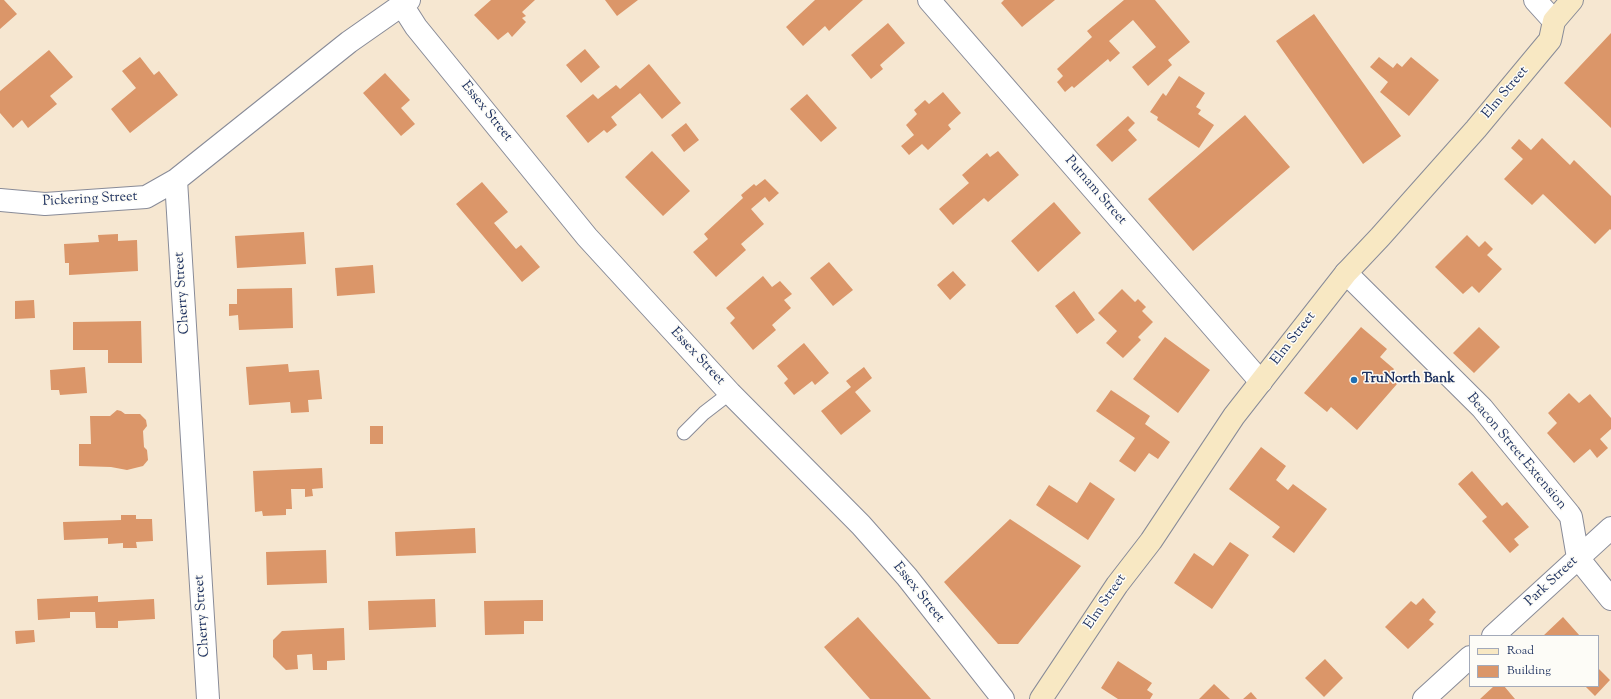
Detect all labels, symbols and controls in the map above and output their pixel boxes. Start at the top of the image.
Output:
street label: Elm Street [1479,63,1533,123]
street label: Essex Street [457,78,515,146]
street label: Putnam Street [1060,153,1130,229]
street label: Pickering Street [42,189,138,211]
street label: Cherry Street [172,251,194,335]
street label: Elm Street [1268,309,1320,369]
street label: Essex Street [666,325,728,389]
place label: TruNorth Bank [1362,372,1455,388]
marker: TruNorth Bank [1349,375,1359,385]
street label: Beacon Street Extension [1462,390,1570,514]
street label: Park Street [1522,553,1582,611]
street label: Essex Street [889,559,947,627]
street label: Elm Street [1081,571,1131,633]
street label: Cherry Street [192,574,214,658]
legend [1469,635,1599,687]
text: Road [1507,642,1534,660]
text: Building [1507,662,1551,680]

